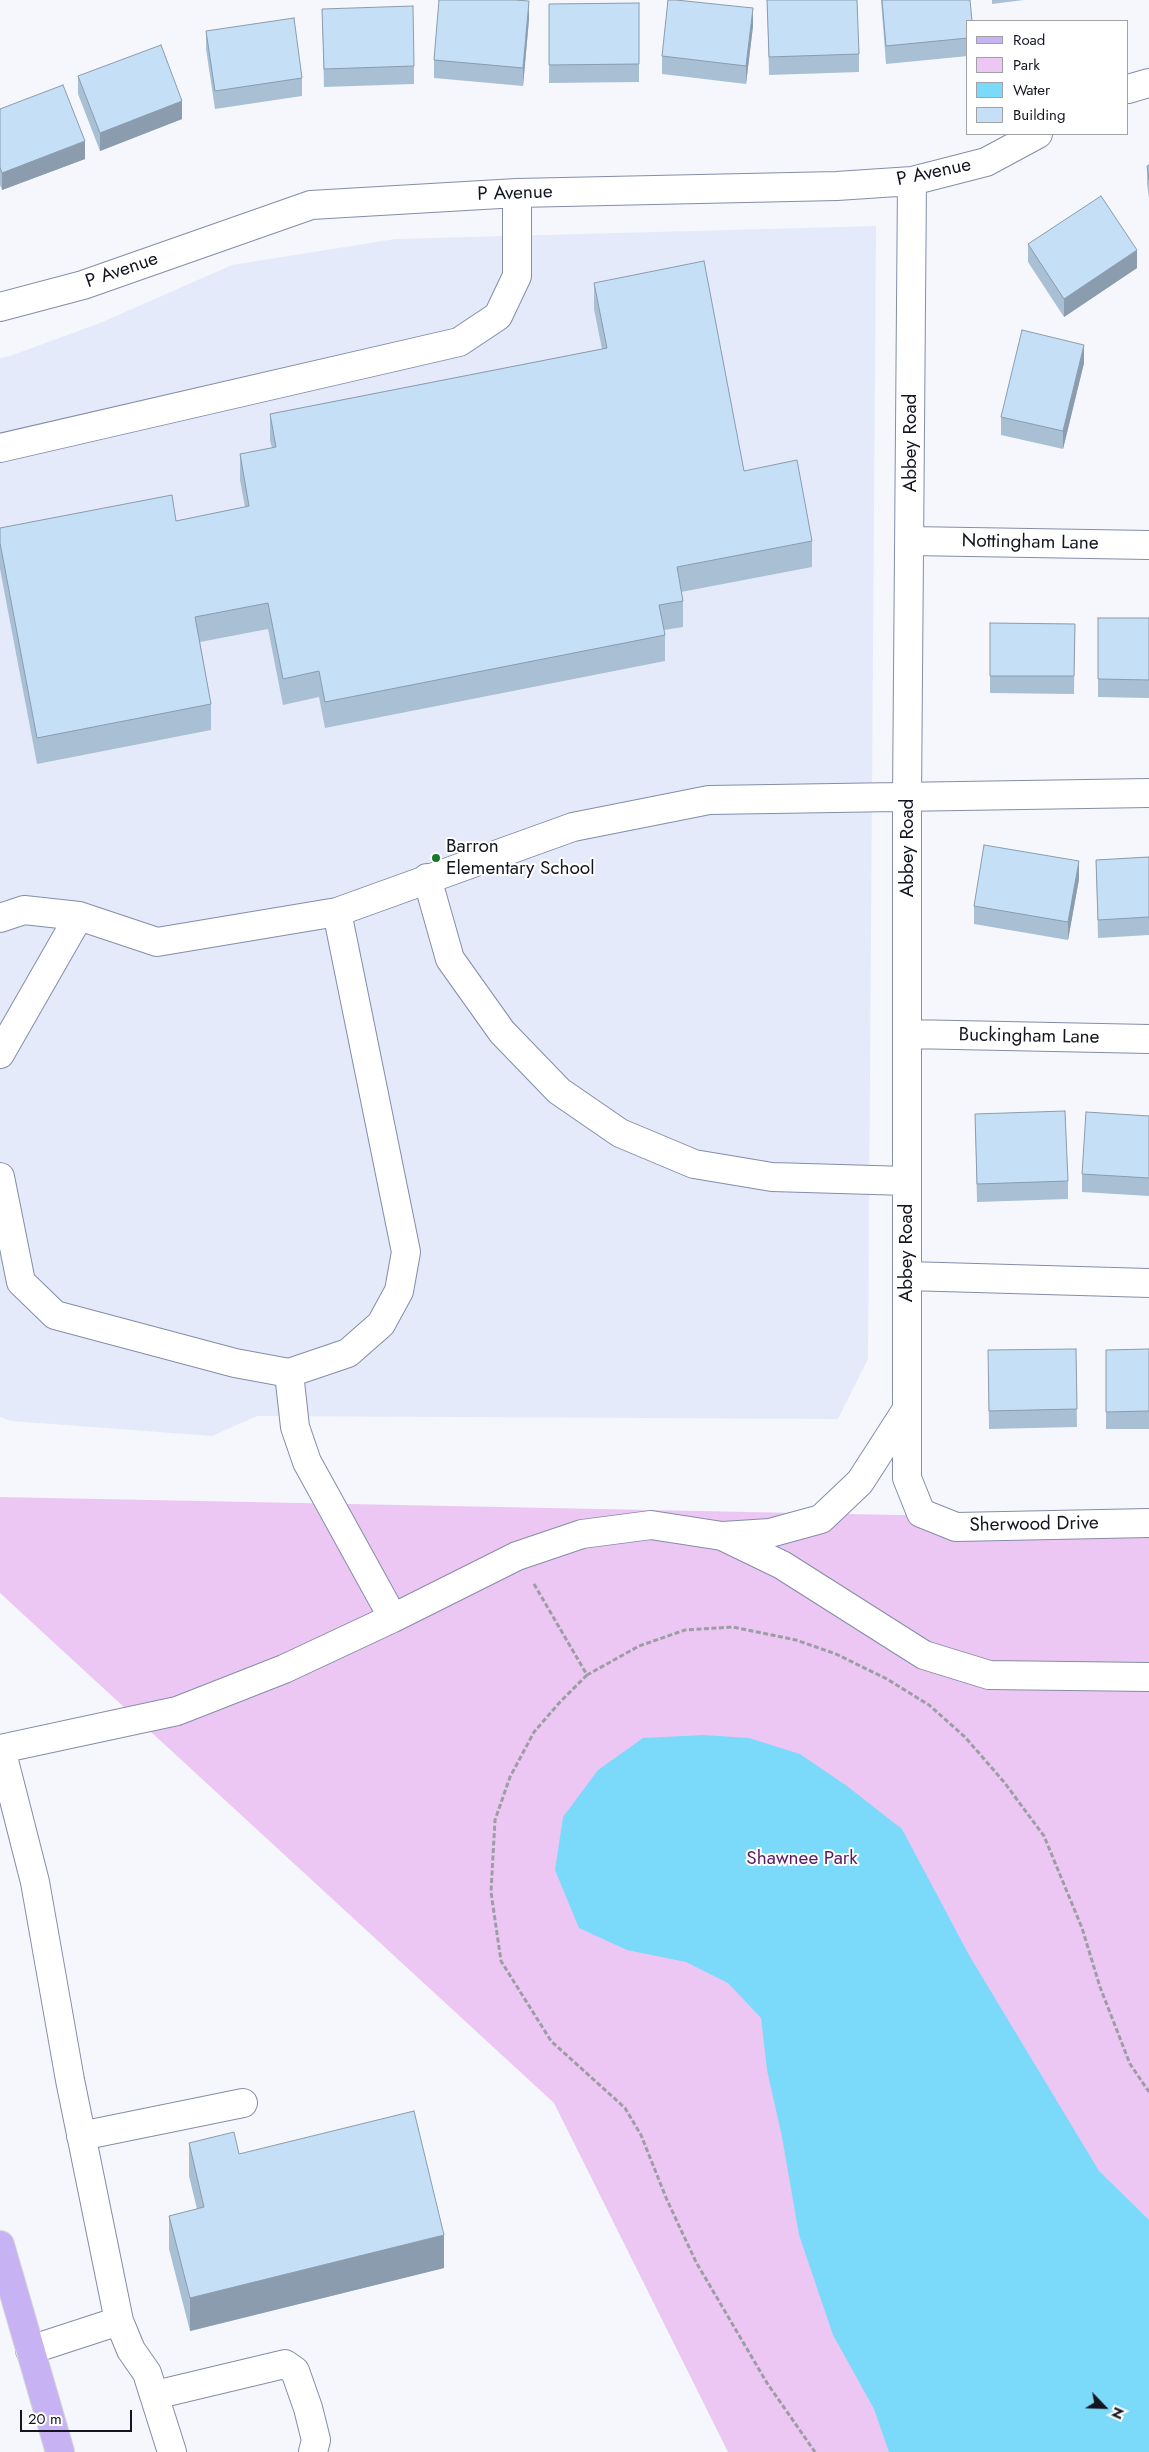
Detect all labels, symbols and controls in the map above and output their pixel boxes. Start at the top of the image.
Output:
legend [966,20,1129,135]
text: Road [1013,29,1045,51]
text: Park [1013,54,1040,76]
text: Water [1013,79,1050,101]
text: Building [1013,104,1065,126]
street label: P Avenue [895,154,973,192]
street label: P Avenue [477,181,553,207]
street label: P Avenue [83,248,161,294]
street label: Abbey Road [900,394,922,492]
street label: Nottingham Lane [961,530,1099,556]
street label: Abbey Road [897,799,919,897]
place label: Barron Elementary School [446,836,595,880]
marker: Barron Elementary School [430,852,442,864]
street label: Buckingham Lane [958,1024,1100,1050]
street label: Abbey Road [896,1204,918,1302]
street label: Sherwood Drive [969,1512,1099,1538]
park label: Shawnee Park [746,1848,858,1870]
north arrow [1079,2382,1129,2432]
scale bar [22,2400,135,2432]
text: N [1106,2404,1129,2422]
text: 20 m [28,2408,62,2430]

